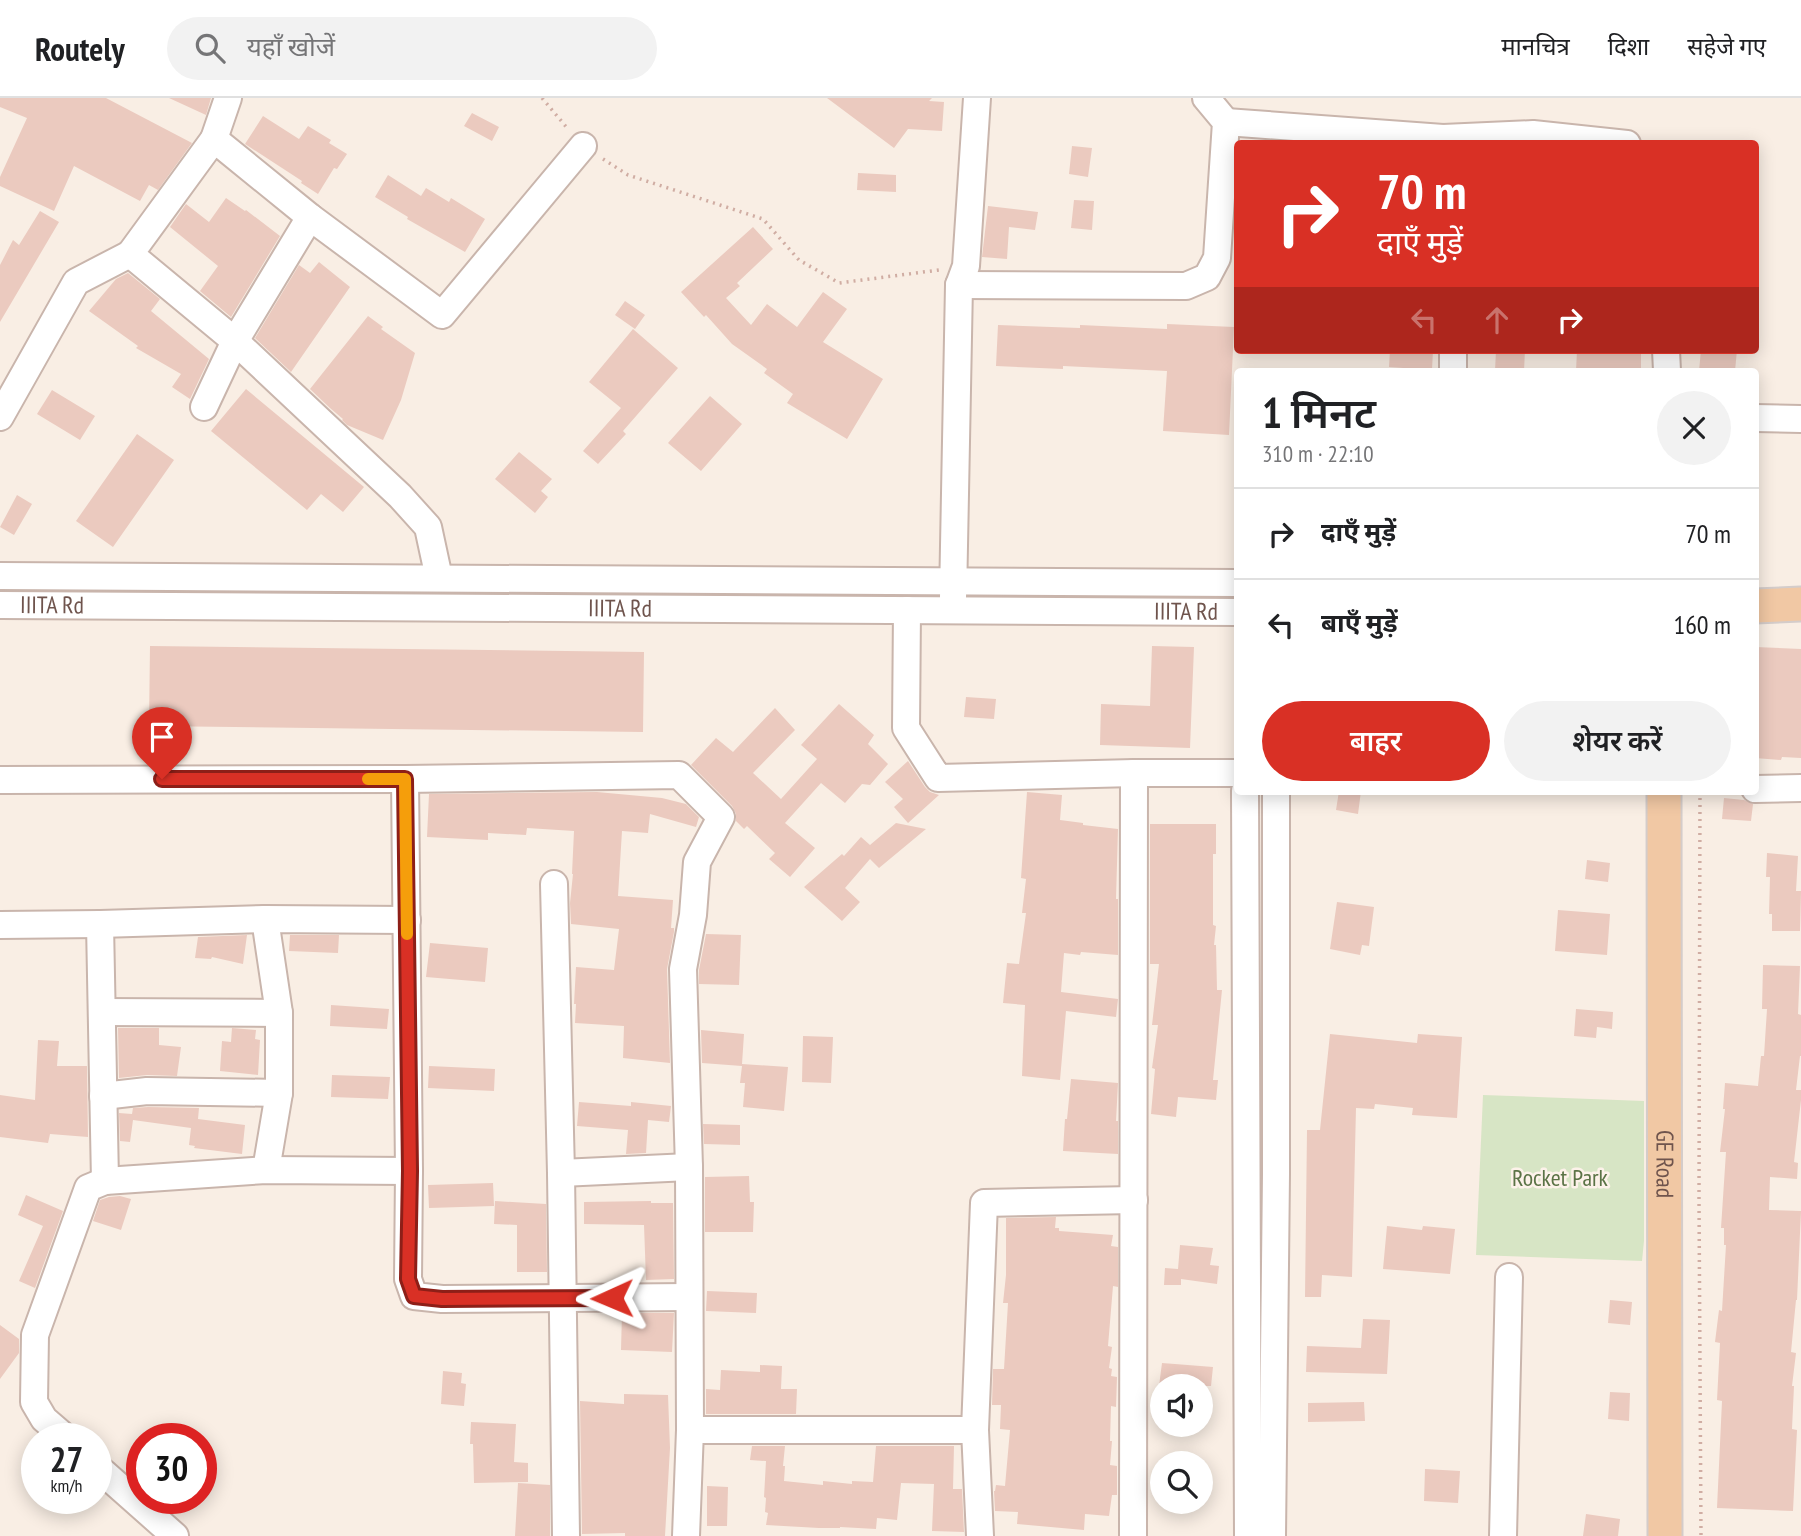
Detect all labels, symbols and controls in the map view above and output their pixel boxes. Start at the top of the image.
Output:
search box [167,17,657,80]
text: Routely [35,27,125,70]
icon: search [191,29,229,67]
text: यहाँ खोजें [247,30,335,63]
text: मानचित्र [1501,31,1570,62]
text: दिशा [1608,31,1649,62]
text: सहेजे गए [1687,31,1766,62]
text: 70 m [1377,159,1466,223]
icon: right [1262,168,1353,259]
text: दाएँ मुड़ें [1377,221,1463,263]
icon: left [1405,301,1443,339]
icon: ahead [1478,301,1516,339]
icon: right [1551,301,1589,339]
text: 1 मिनट [1262,385,1376,440]
button: close [1657,391,1731,465]
text: 310 m · 22:10 [1262,439,1374,468]
icon: right [1262,515,1300,553]
text: दाएँ मुड़ें [1321,515,1396,548]
text: 70 m [1685,517,1731,550]
street label: IIITA Rd [20,589,84,620]
street label: IIITA Rd [588,592,652,624]
street label: IIITA Rd [1154,596,1218,627]
icon: left [1262,606,1300,644]
text: बाएँ मुड़ें [1321,606,1398,639]
text: 160 m [1673,608,1731,641]
button: बाहर [1262,701,1490,781]
button: शेयर करें [1504,701,1731,781]
pin [132,707,192,779]
icon: arrive [143,718,181,756]
street label: GE Road [1649,1130,1681,1198]
park label: Rocket Park [1512,1162,1609,1193]
position arrow [575,1261,649,1335]
map controls [1150,1374,1213,1514]
button: sound [1150,1374,1213,1437]
speed limit sign: 30 [126,1423,217,1514]
text: 27 [50,1436,83,1482]
button: search [1150,1451,1213,1514]
text: km/h [51,1474,82,1497]

